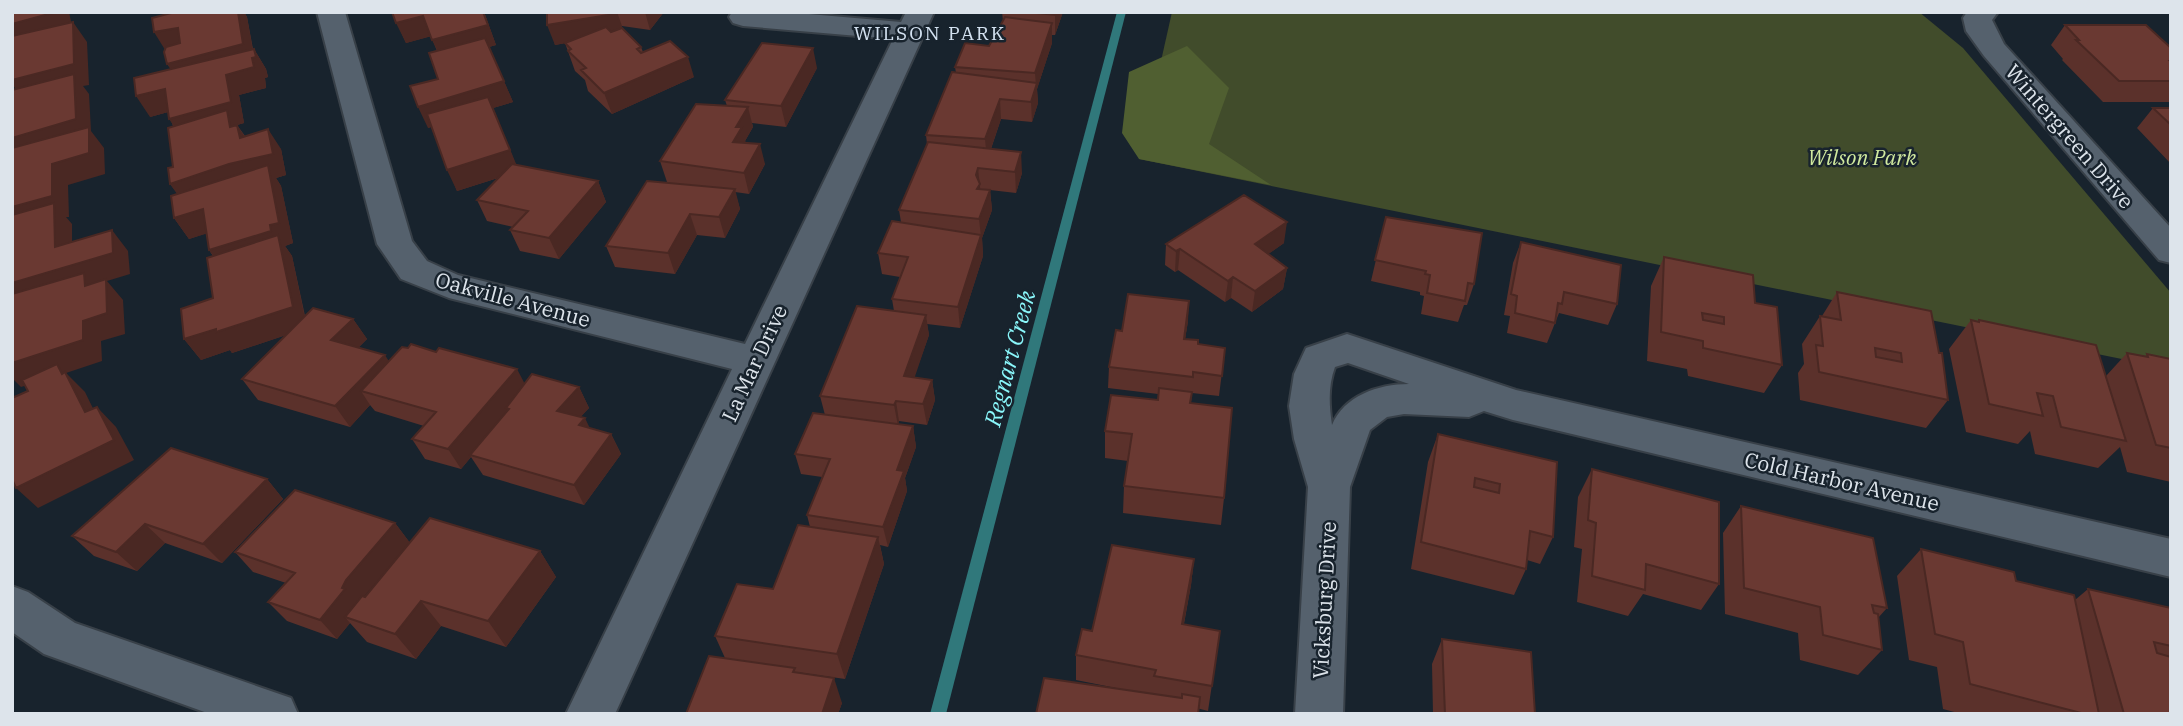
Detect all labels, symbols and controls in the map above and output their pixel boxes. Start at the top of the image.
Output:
district label: WILSON PARK [854,21,1006,45]
street label: Wintergreen Drive [2000,58,2140,214]
park label: Wilson Park [1807,143,1917,171]
street label: Oakville Avenue [433,265,593,333]
water label: Regnart Creek [976,286,1042,430]
street label: La Mar Drive [715,300,793,426]
street label: Cold Harbor Avenue [1742,445,1942,517]
street label: Vicksburg Drive [1306,521,1342,679]

